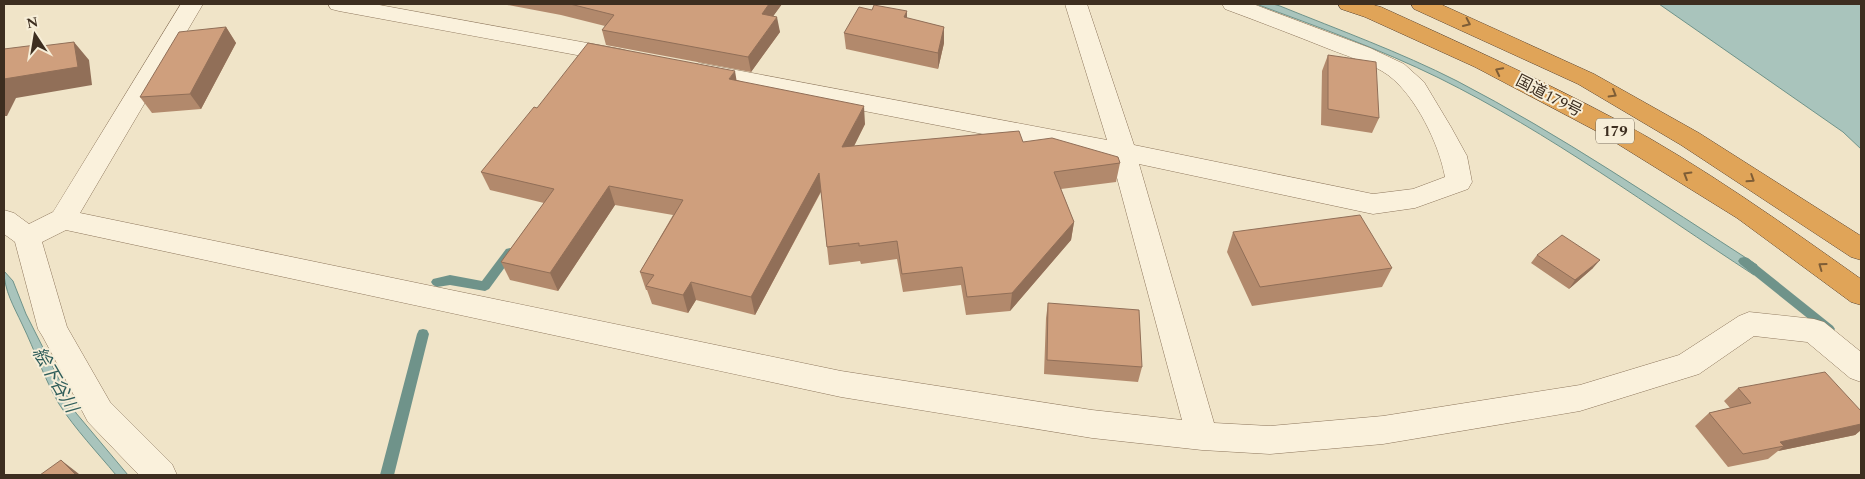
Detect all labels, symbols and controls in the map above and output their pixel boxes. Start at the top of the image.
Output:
north arrow [10,10,60,60]
text: N [25,11,40,34]
one-way arrow [1462,17,1471,28]
one-way arrow [1496,67,1505,77]
street label: 国道179号 [1511,69,1587,123]
one-way arrow [1607,88,1616,98]
road number: 179 [1596,118,1634,144]
one-way arrow [1684,171,1693,181]
one-way arrow [1746,172,1755,182]
one-way arrow [1818,263,1828,272]
water label: 絵下谷川 [25,342,86,420]

